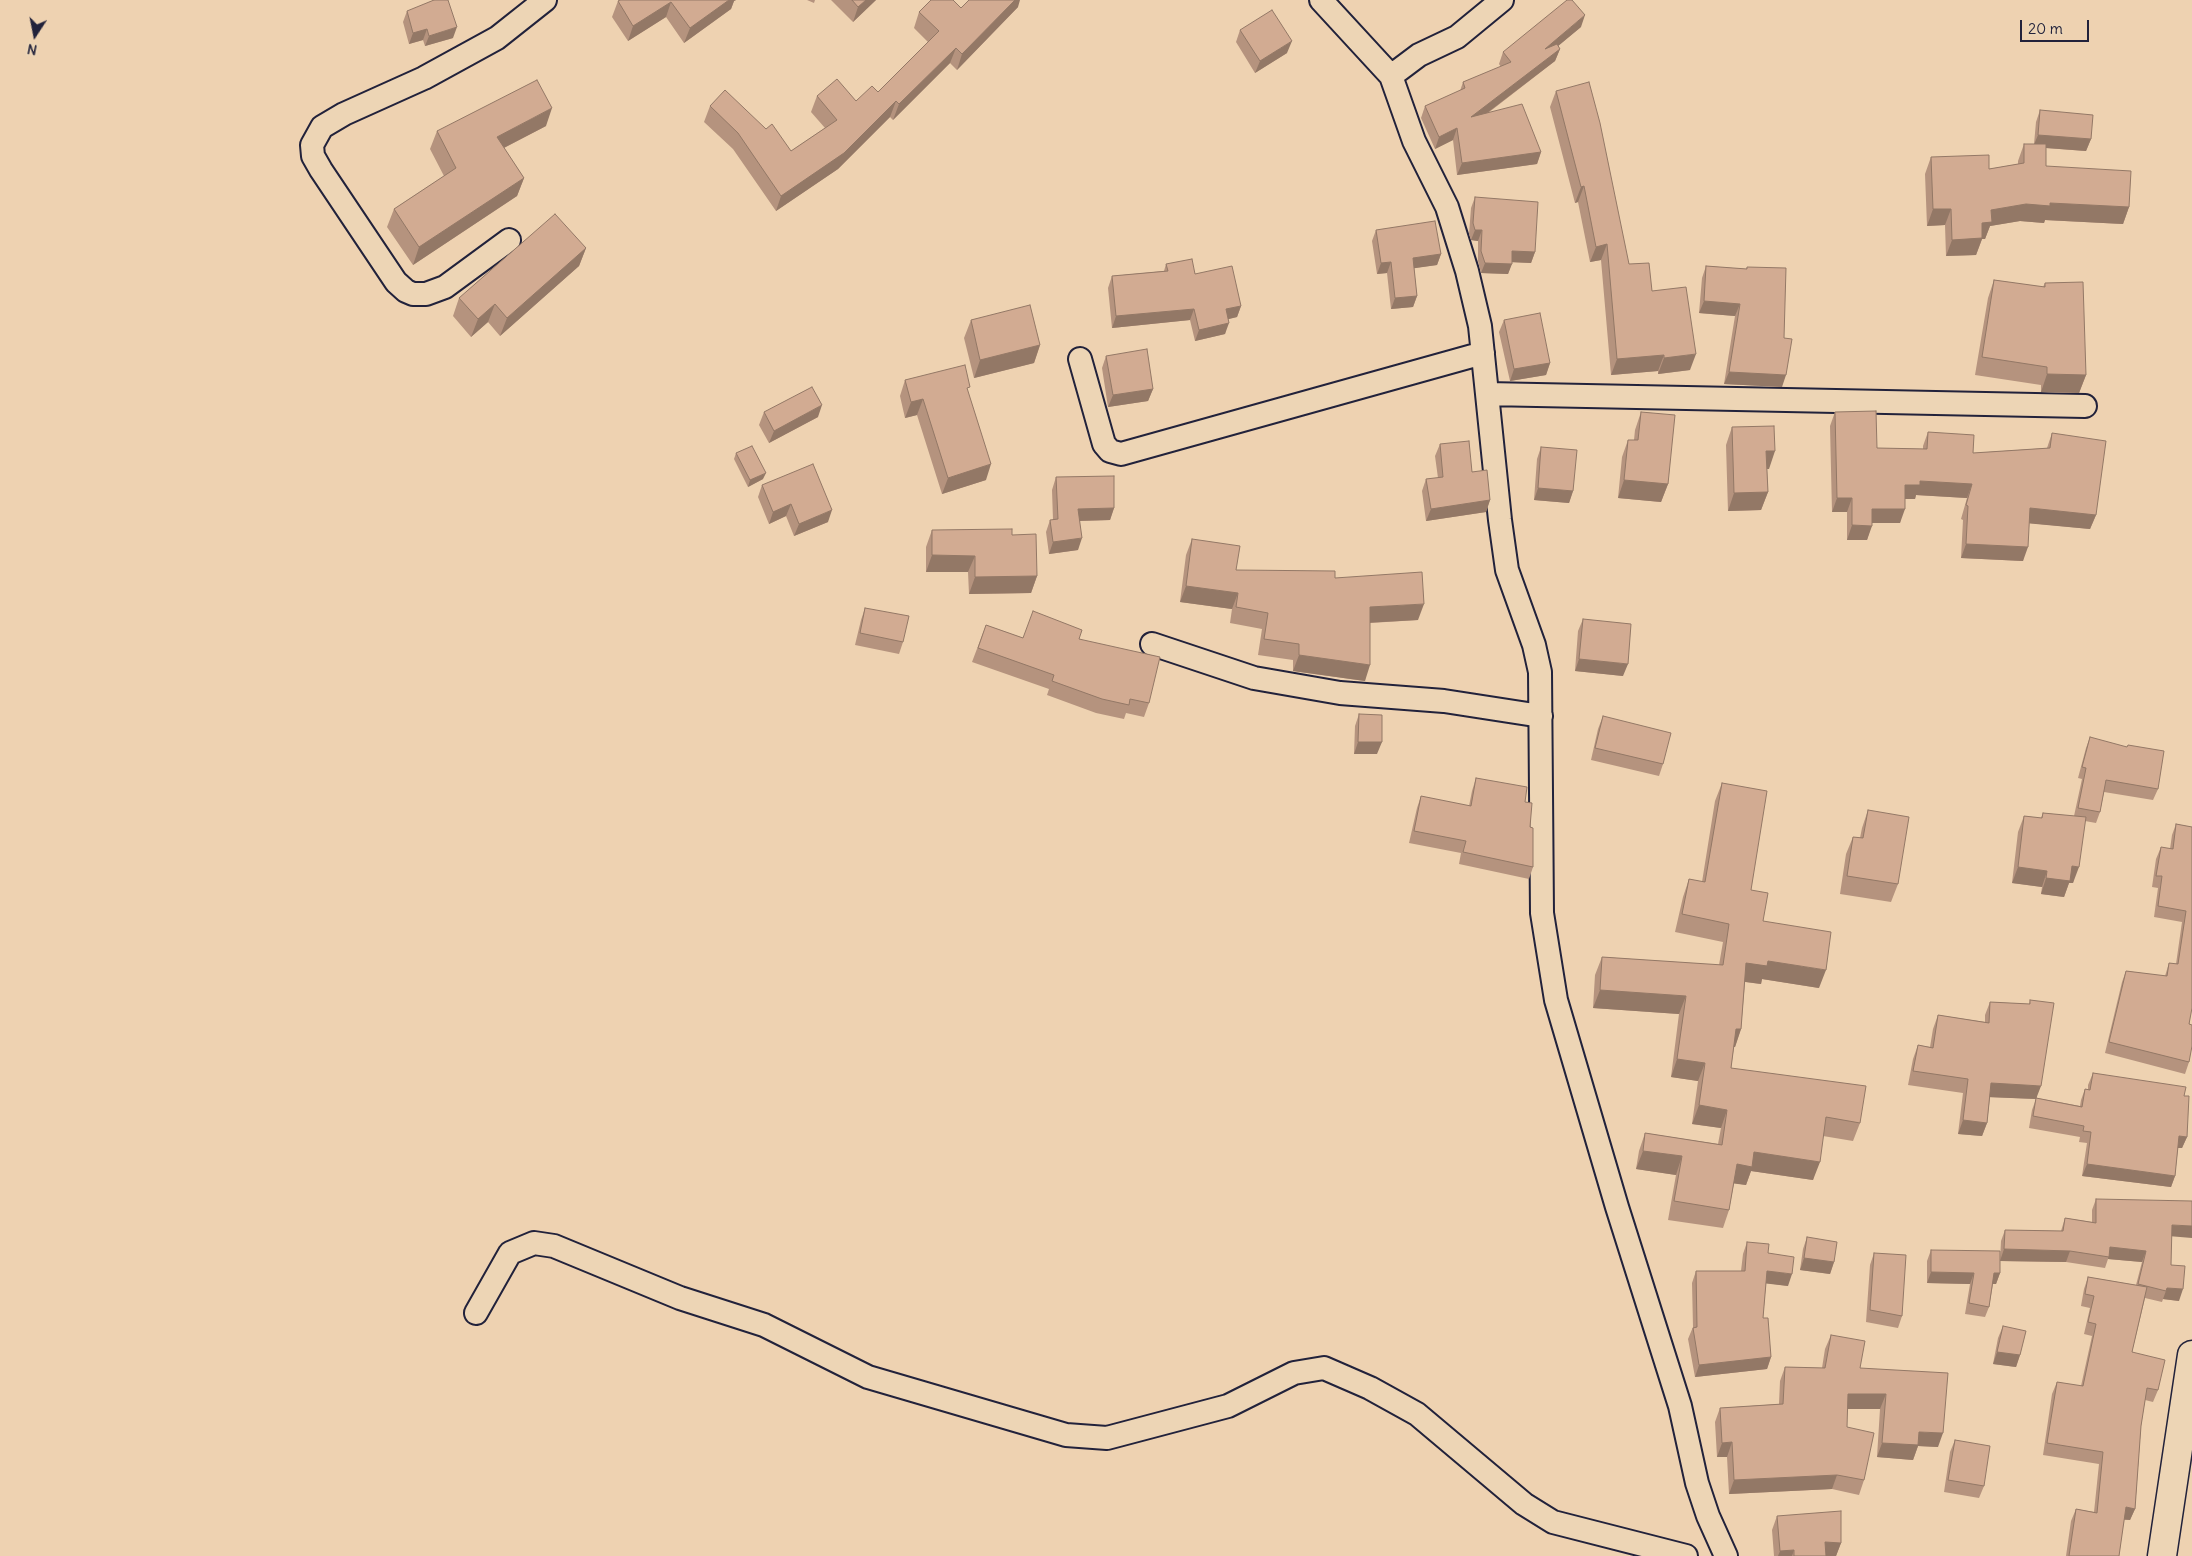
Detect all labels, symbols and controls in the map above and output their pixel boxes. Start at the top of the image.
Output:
north arrow [10,10,60,60]
scale bar [2022,10,2091,42]
text: 20 m [2028,19,2063,38]
text: N [26,40,39,59]

